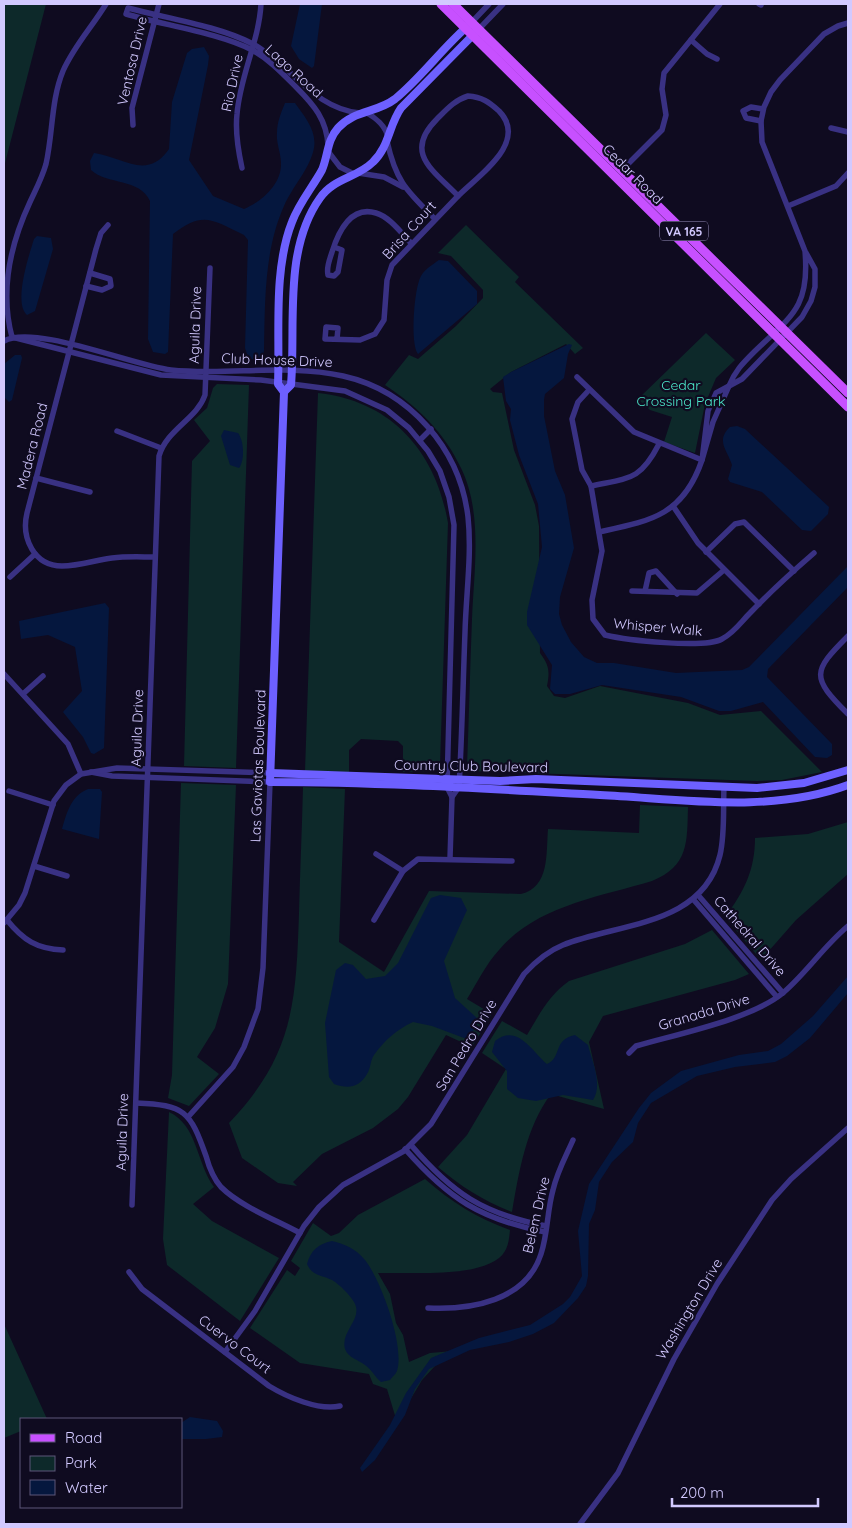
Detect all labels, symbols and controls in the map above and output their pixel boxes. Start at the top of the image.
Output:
street label: Ventosa Drive [113,15,151,107]
street label: Lago Road [261,40,327,102]
street label: Rio Drive [217,53,247,113]
street label: Cedar Road [599,140,667,208]
street label: Brisa Court [378,197,440,263]
road number: VA 165 [660,222,708,240]
street label: Aguila Drive [185,286,205,364]
street label: Club House Drive [221,349,333,371]
park label: Cedar Crossing Park [636,376,726,410]
street label: Madera Road [13,401,51,491]
street label: Whisper Walk [613,614,703,640]
street label: Aguila Drive [127,689,147,767]
street label: Las Gaviotas Boulevard [246,689,270,843]
street label: Country Club Boulevard [394,756,548,776]
street label: Cathedral Drive [710,892,790,980]
street label: Granada Drive [656,990,752,1034]
street label: San Pedro Drive [432,996,501,1094]
street label: Aguila Drive [112,1093,132,1171]
street label: Belem Drive [518,1175,554,1255]
street label: Washington Drive [652,1255,726,1363]
street label: Cuervo Court [195,1311,275,1377]
legend [20,1418,182,1508]
text: Road [65,1428,102,1447]
text: Park [65,1453,97,1472]
scale bar [672,1476,818,1508]
text: Water [65,1478,108,1497]
text: 200 m [680,1483,724,1502]

